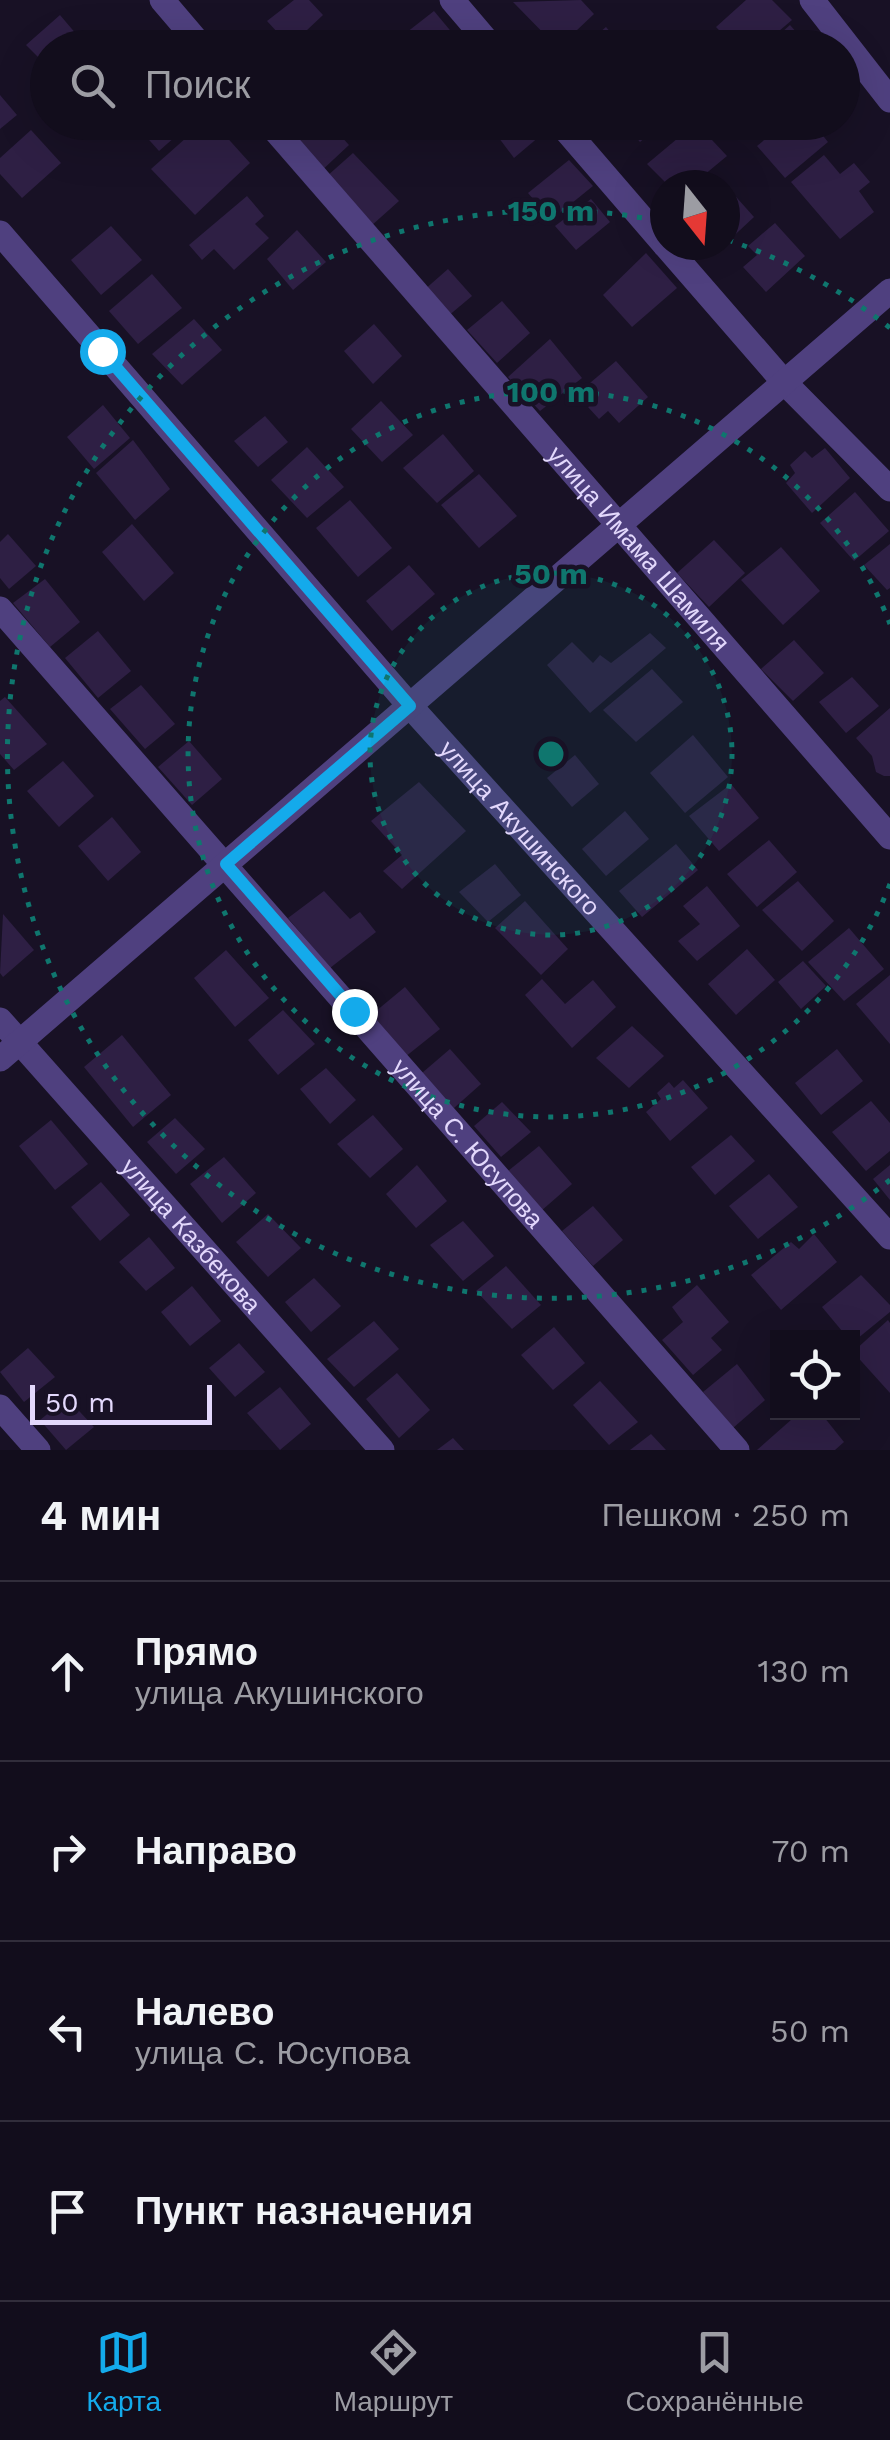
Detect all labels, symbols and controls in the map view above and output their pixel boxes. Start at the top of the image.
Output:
search box [30,30,860,140]
icon: search [65,58,120,113]
text: Поиск [145,63,250,107]
north arrow [650,170,740,260]
text: 150 m [508,193,594,228]
route start [80,329,126,375]
text: 100 m [507,374,595,409]
street label: улица Имама Шамиля [542,440,736,657]
text: 50 m [514,556,588,591]
street label: улица Акушинского [434,734,606,921]
centre of rings [533,736,569,772]
route end [332,989,378,1035]
street label: улица С. Юсупова [386,1053,550,1234]
street label: улица Казбекова [115,1152,267,1319]
map controls [770,1330,860,1420]
button: locate [770,1330,860,1420]
scale bar [30,1380,212,1424]
text: 50 m [45,1386,115,1419]
text: 4 мин [40,1491,161,1540]
text: Пешком · 250 m [602,1496,850,1534]
text: Прямо [135,1630,258,1674]
icon: ahead [40,1644,95,1699]
text: 130 m [758,1652,850,1690]
text: улица Акушинского [135,1674,424,1712]
icon: right [40,1824,95,1879]
text: Направо [135,1829,297,1873]
text: 70 m [771,1832,850,1870]
text: Налево [135,1990,274,2034]
icon: left [40,2004,95,2059]
text: 50 m [770,2012,850,2050]
text: улица С. Юсупова [135,2034,410,2072]
icon: arrive [40,2184,95,2239]
text: Пункт назначения [135,2189,473,2233]
tab: Карта [86,2325,161,2418]
tab: Маршрут [334,2325,453,2418]
tab: Сохранённые [625,2325,804,2418]

